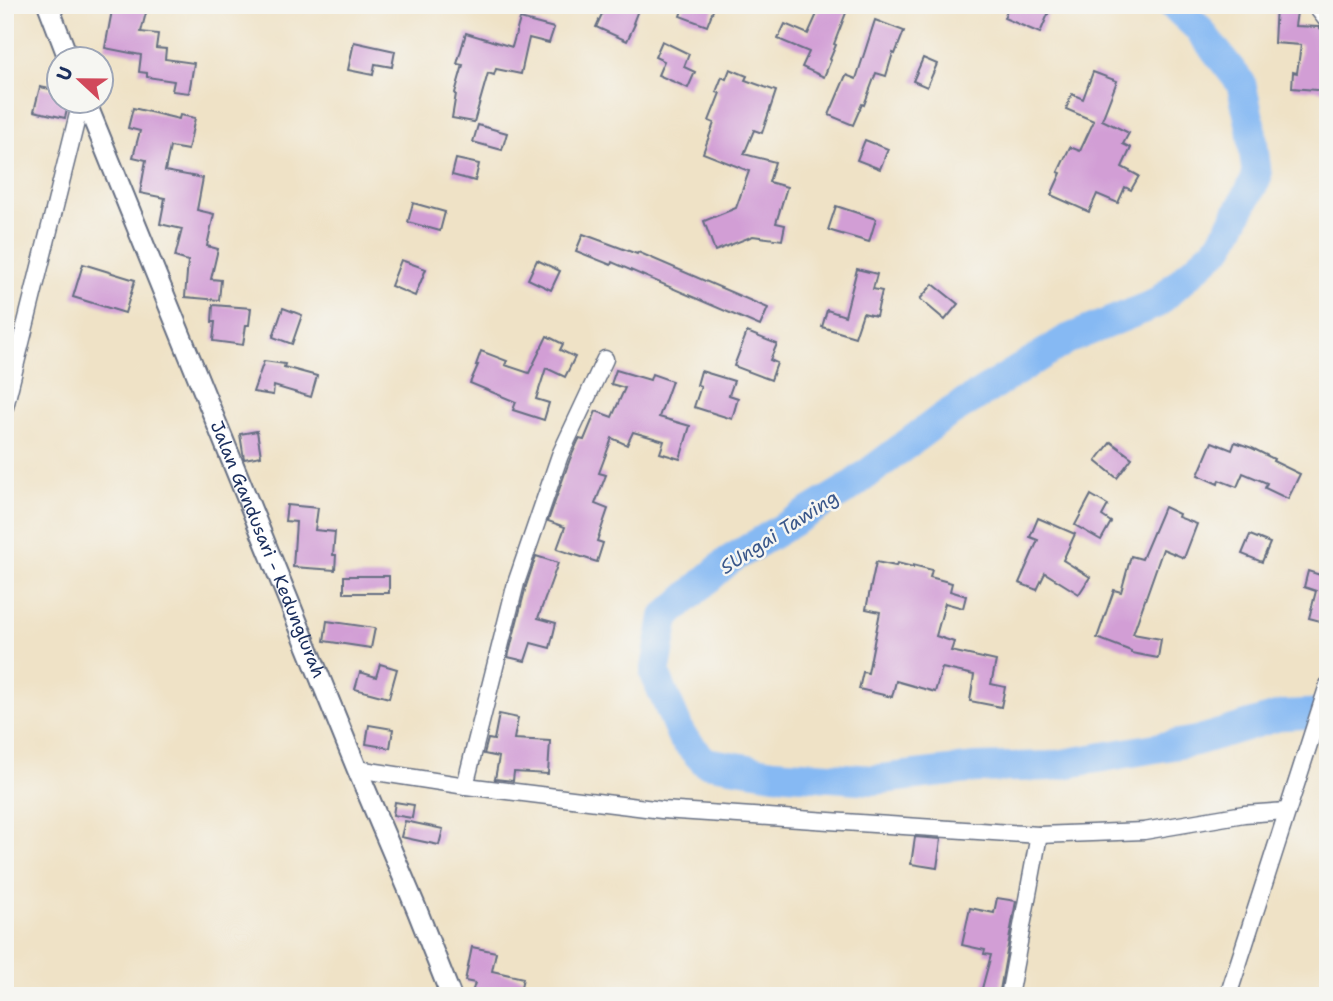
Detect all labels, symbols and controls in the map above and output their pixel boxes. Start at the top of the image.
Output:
north arrow [46,46,116,116]
text: U [51,63,79,85]
street label: Jalan Gandusari - Kedunglurah [205,417,331,682]
water label: SUngai Tawing [715,484,843,580]

